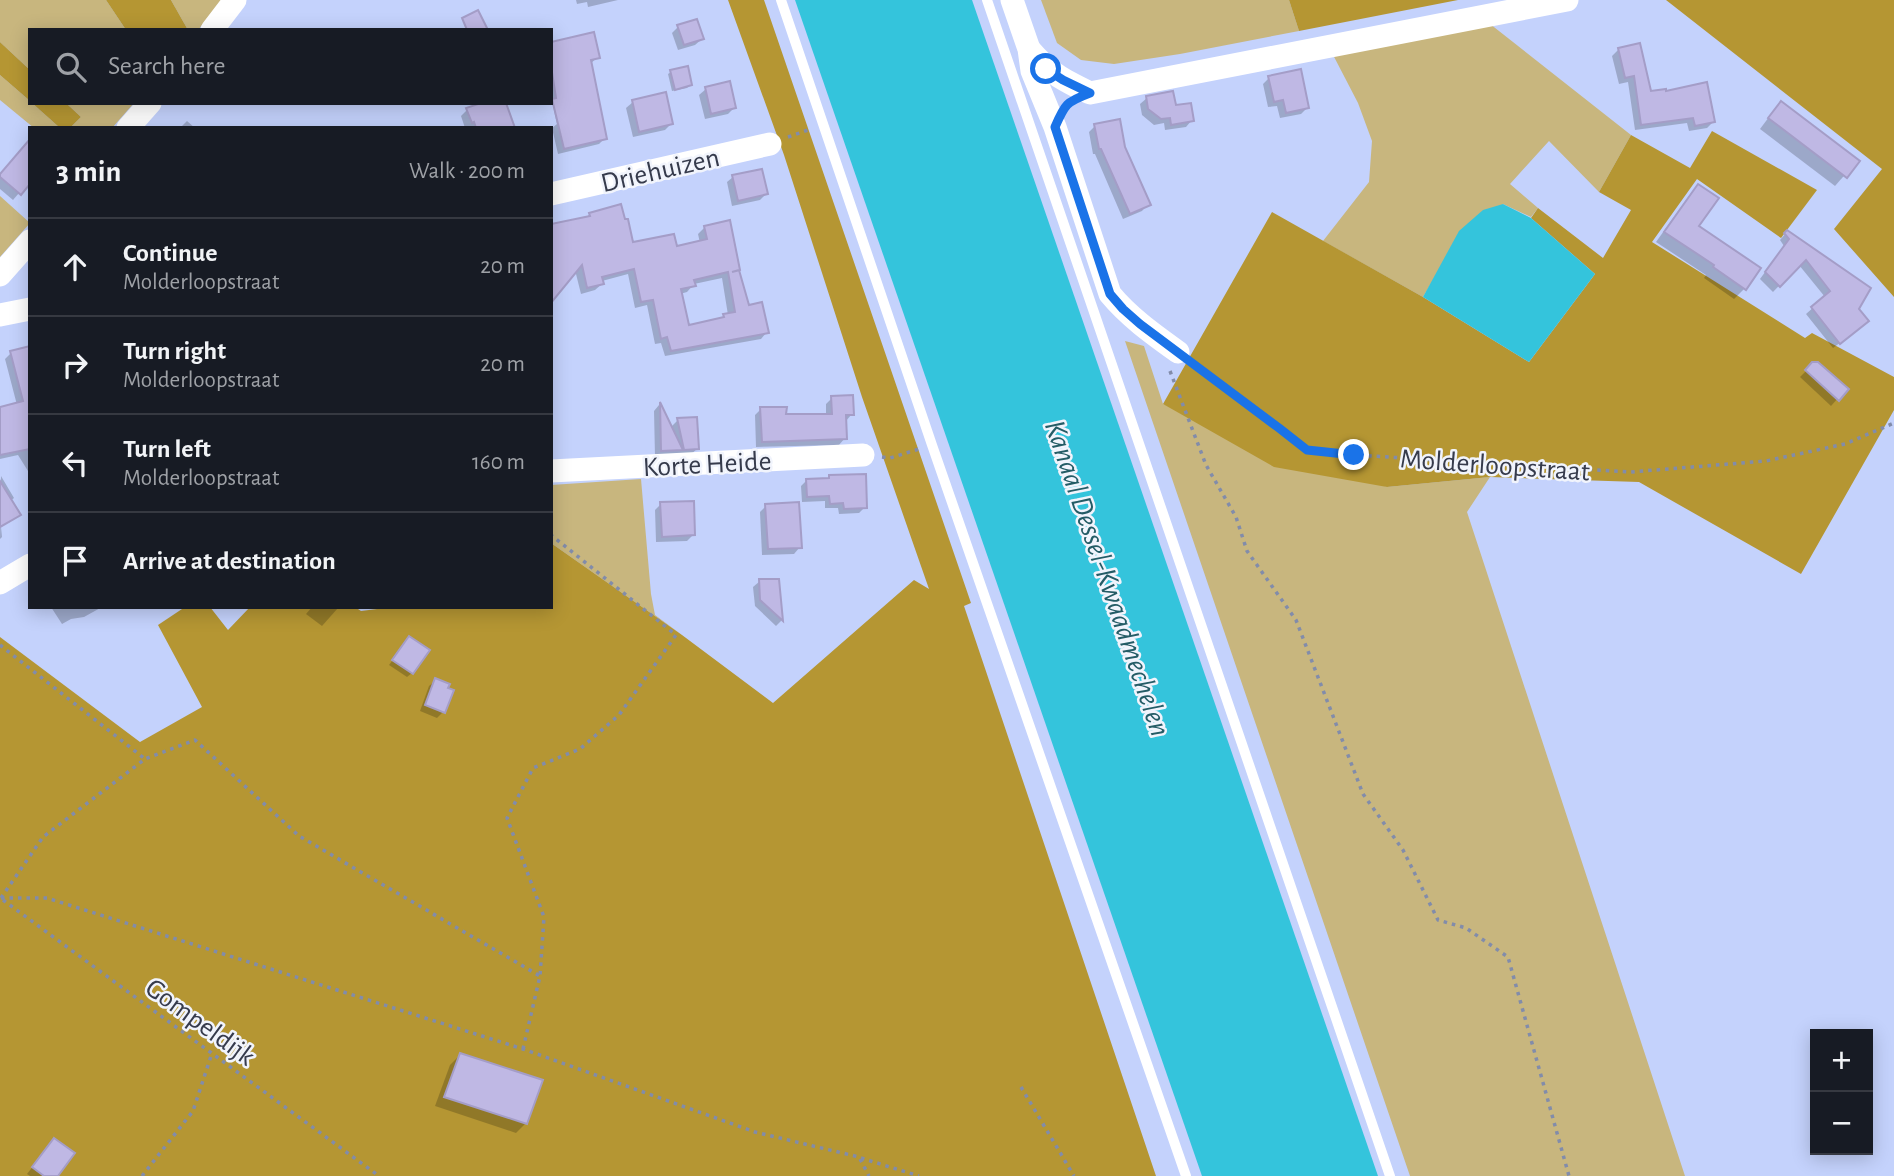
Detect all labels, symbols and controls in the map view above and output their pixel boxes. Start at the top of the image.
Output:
search box [28,28,553,105]
icon: search [52,48,90,86]
text: Search here [108,53,226,79]
route start [1030,53,1061,84]
street label: Driehuizen [598,144,723,198]
text: 3 min [56,157,121,187]
text: Walk · 200 m [409,160,525,183]
text: Continue [123,240,218,266]
icon: ahead [56,248,94,286]
text: 20 m [480,255,525,278]
text: Molderloopstraat [123,271,279,294]
text: Turn right [123,338,226,364]
icon: right [56,346,94,384]
text: 20 m [480,353,525,376]
text: Molderloopstraat [123,369,279,392]
water label: Kanaal Dessel-Kwaadmechelen [1039,417,1175,740]
text: Turn left [123,436,211,462]
route end [1338,439,1369,470]
icon: left [56,444,94,482]
street label: Molderloopstraat [1399,445,1591,487]
street label: Korte Heide [642,448,772,482]
text: 160 m [472,451,525,474]
text: Molderloopstraat [123,467,279,490]
icon: arrive [56,542,94,580]
text: Arrive at destination [123,548,336,574]
street label: Gompeldijk [140,974,260,1072]
map controls [1810,1029,1873,1155]
button: + [1810,1029,1873,1092]
button: − [1810,1092,1873,1155]

